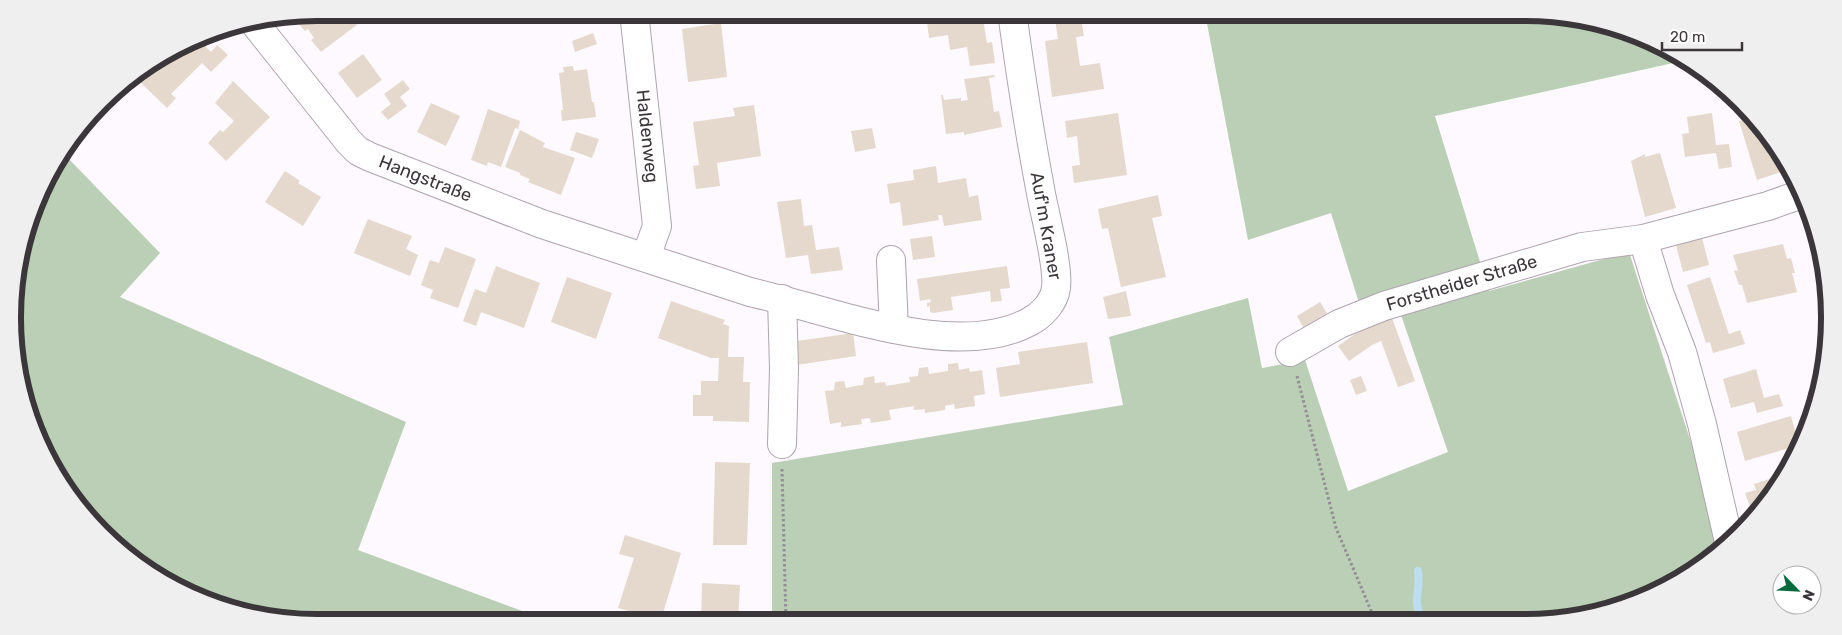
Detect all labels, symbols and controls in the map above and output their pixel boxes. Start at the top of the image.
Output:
scale bar [1662,20,1742,52]
text: 20 m [1670,28,1705,46]
street label: Haldenweg [631,88,663,184]
street label: Hangstraße [376,151,475,207]
street label: Auf'm Kraner [1026,170,1066,282]
street label: Forstheider Straße [1384,250,1540,316]
north arrow [1772,565,1822,615]
text: N [1799,587,1818,603]

